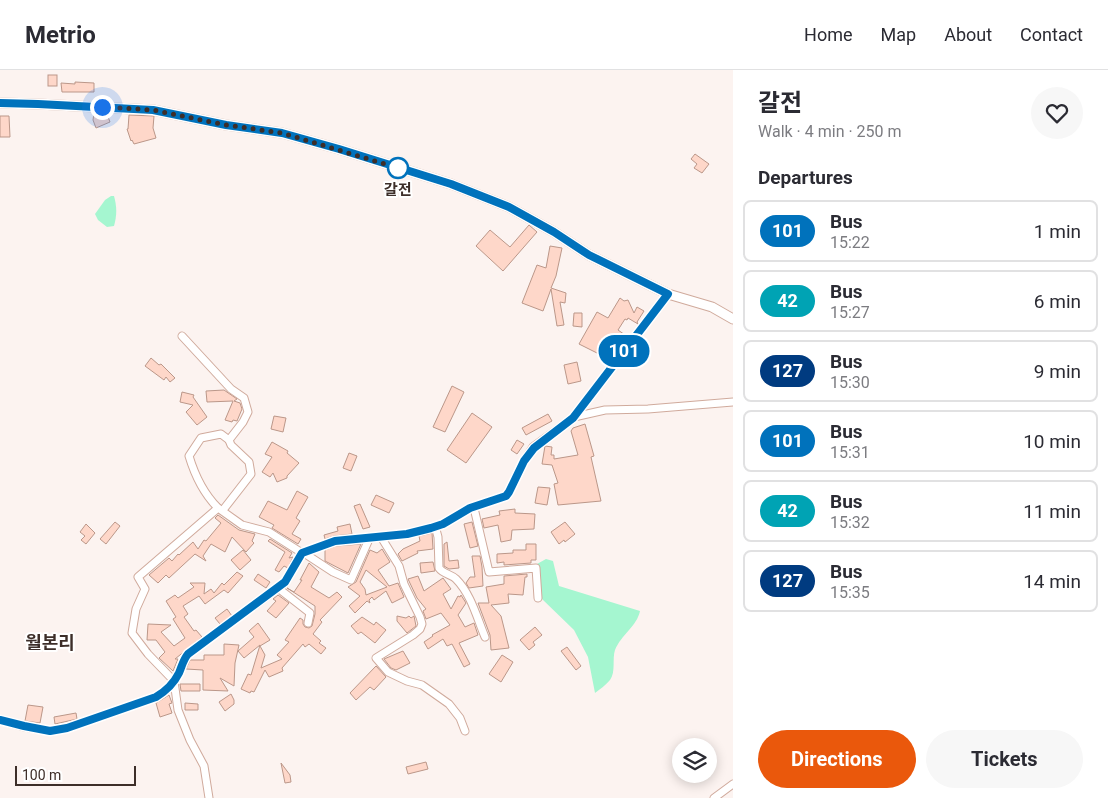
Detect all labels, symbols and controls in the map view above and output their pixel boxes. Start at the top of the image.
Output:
text: Metrio [25,21,96,49]
text: Home [804,24,853,45]
text: Map [881,24,916,45]
text: About [944,24,992,45]
text: Contact [1020,24,1083,45]
button: heart [1031,87,1083,139]
text: 갈전 [758,89,802,117]
your location [90,95,115,120]
text: Walk · 4 min · 250 m [758,122,902,141]
marker: 갈전 [387,157,409,179]
text: Departures [758,166,853,189]
place label: 갈전 [384,181,412,199]
text: Bus [830,210,863,233]
text: 101 [772,220,803,241]
text: 1 min [1034,220,1081,243]
text: 15:22 [830,233,870,252]
text: Bus [830,280,863,303]
text: 42 [777,290,798,311]
text: 6 min [1034,290,1081,313]
text: 15:27 [830,303,870,322]
line badge: 101 [595,335,653,367]
text: 101 [609,340,639,361]
text: Bus [830,350,863,373]
text: 127 [772,360,803,381]
text: 9 min [1034,360,1081,383]
text: 15:30 [830,373,870,392]
text: Bus [830,420,863,443]
text: 101 [772,430,803,451]
text: 10 min [1023,430,1081,453]
text: 15:31 [830,443,870,462]
text: Bus [830,490,863,513]
text: 42 [777,500,798,521]
text: 11 min [1023,500,1081,523]
text: 15:32 [830,513,870,532]
text: Bus [830,560,863,583]
text: 127 [772,570,803,591]
text: 14 min [1023,570,1081,593]
text: 15:35 [830,583,870,602]
district label: 월본리 [25,632,75,653]
button: Directions [758,730,916,788]
button: Tickets [926,730,1083,788]
map controls [672,738,717,783]
button: layers [672,738,717,783]
scale bar [15,763,136,786]
text: 100 m [22,767,61,783]

